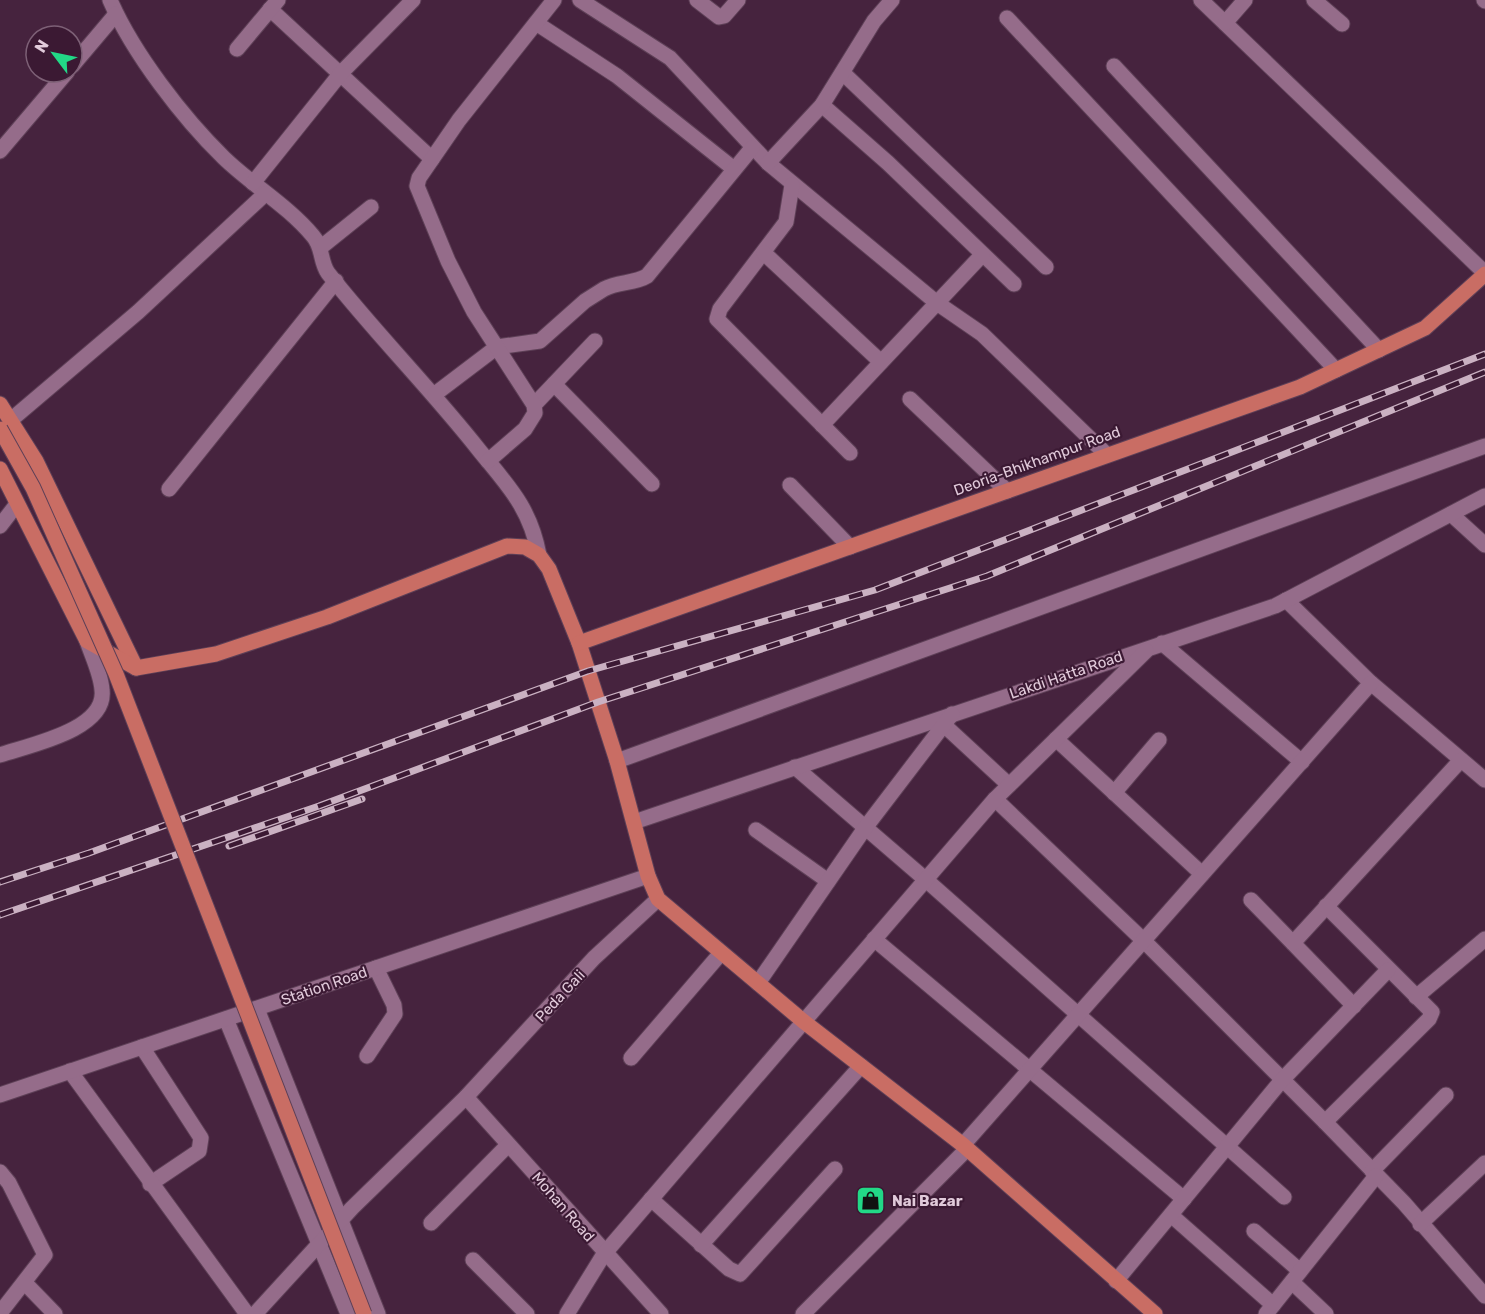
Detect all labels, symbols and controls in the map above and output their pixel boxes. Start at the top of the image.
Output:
north arrow [24,24,84,84]
text: N [31,36,53,56]
street label: Deoria-Bhikhampur Road [951,422,1123,500]
street label: Lakdi Hatta Road [1007,647,1125,703]
street label: Station Road [279,963,369,1009]
street label: Peda Gali [531,966,589,1026]
street label: Mohan Road [528,1169,598,1245]
shop icon: Nai Bazar [855,1185,887,1217]
place label: Nai Bazar [892,1192,963,1210]

